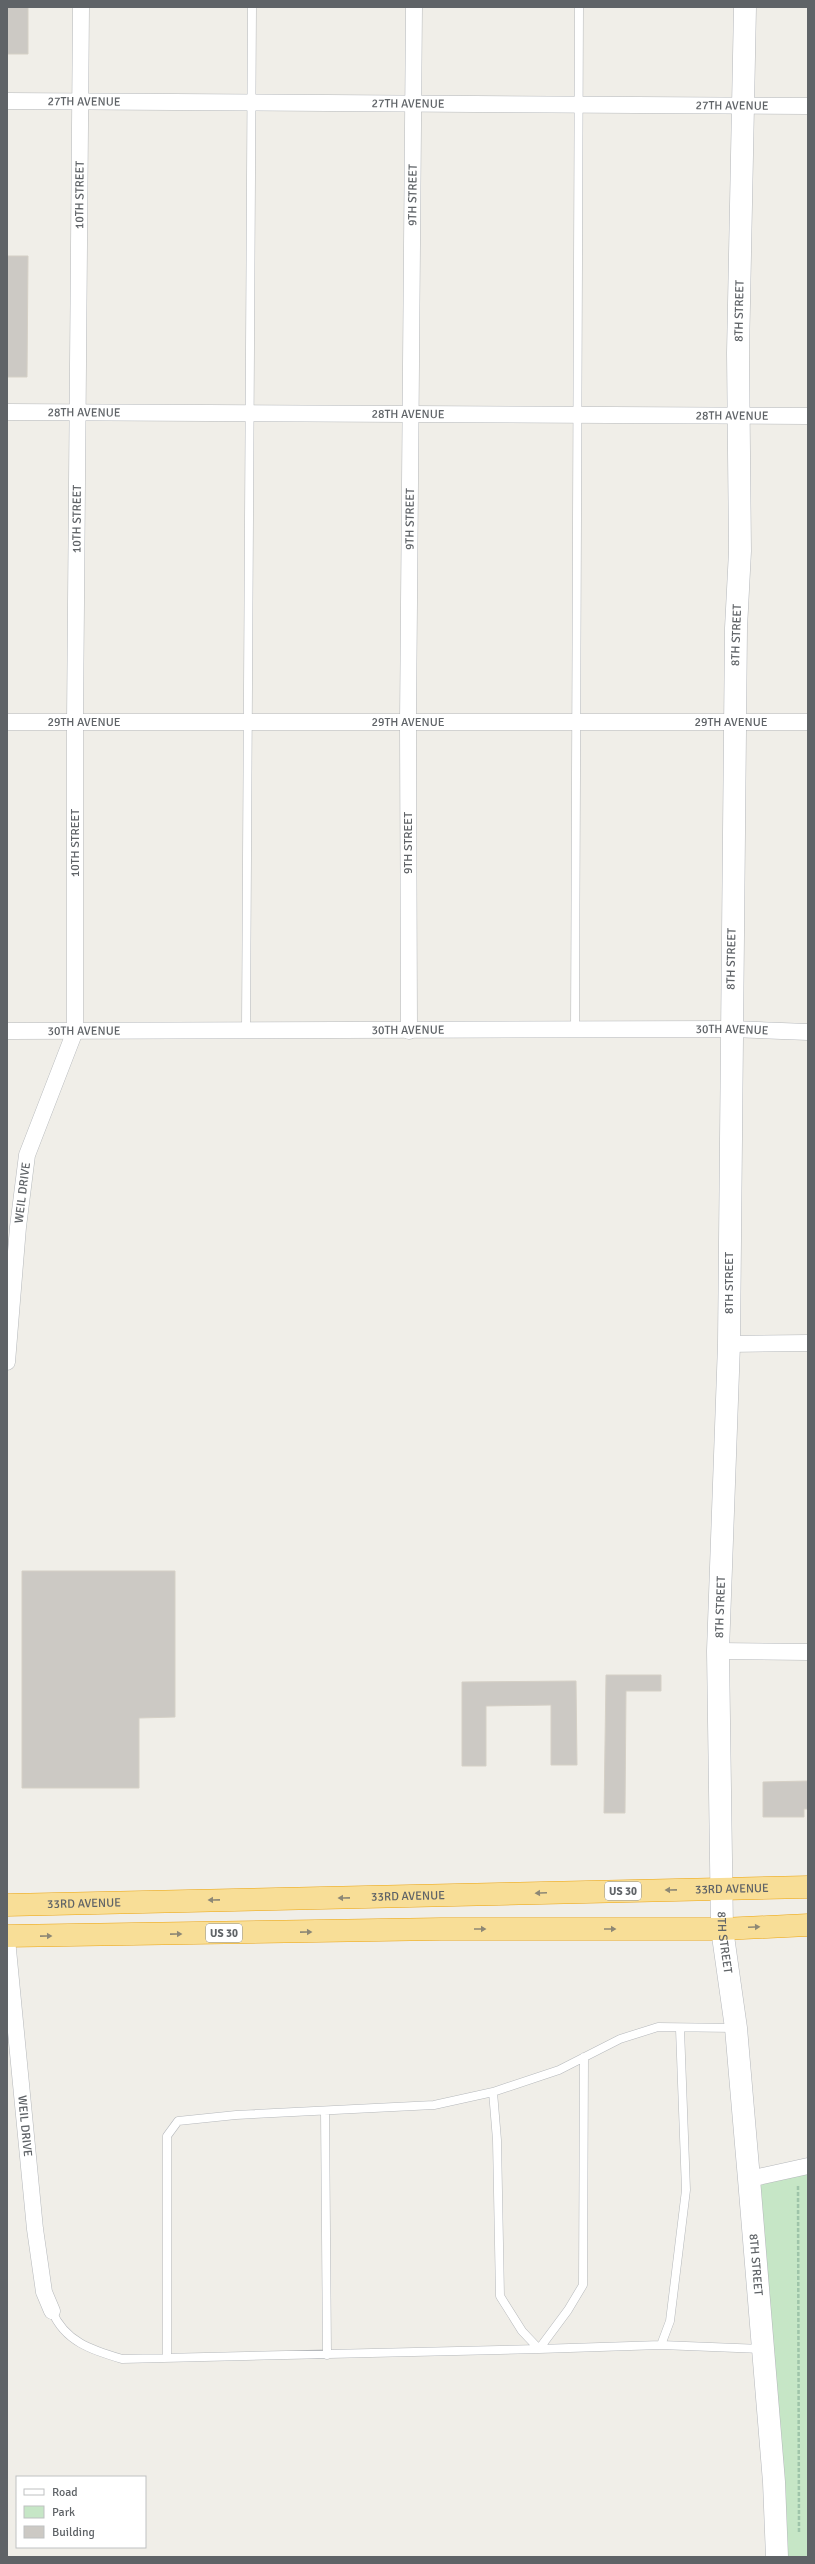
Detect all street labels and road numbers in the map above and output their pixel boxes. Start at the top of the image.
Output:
street label: 27TH AVENUE [47,94,121,110]
street label: 27TH AVENUE [371,96,445,112]
street label: 27TH AVENUE [695,98,769,114]
street label: 10TH STREET [72,161,88,229]
street label: 9TH STREET [405,164,421,226]
street label: 8TH STREET [731,280,748,342]
street label: 28TH AVENUE [47,405,121,421]
street label: 28TH AVENUE [371,407,445,422]
street label: 28TH AVENUE [695,408,769,424]
street label: 10TH STREET [69,485,85,553]
street label: 9TH STREET [402,488,418,550]
street label: 8TH STREET [728,604,745,666]
street label: 29TH AVENUE [47,715,121,730]
street label: 29TH AVENUE [371,715,445,730]
street label: 29TH AVENUE [694,715,768,730]
street label: 10TH STREET [68,809,83,877]
street label: 9TH STREET [401,812,416,874]
street label: 8TH STREET [723,928,740,990]
street label: 30TH AVENUE [695,1022,769,1038]
street label: 30TH AVENUE [371,1023,445,1038]
street label: 30TH AVENUE [47,1024,121,1039]
street label: WEIL DRIVE [12,1161,34,1224]
street label: 8TH STREET [722,1252,737,1314]
street label: 8TH STREET [712,1576,729,1638]
street label: 33RD AVENUE [695,1881,769,1898]
road number: US 30 [605,1882,641,1900]
street label: 33RD AVENUE [371,1888,445,1905]
street label: 33RD AVENUE [47,1895,121,1912]
street label: 8TH STREET [714,1911,735,1974]
road number: US 30 [206,1924,242,1942]
street label: WEIL DRIVE [14,2095,35,2158]
street label: 8TH STREET [746,2233,766,2296]

